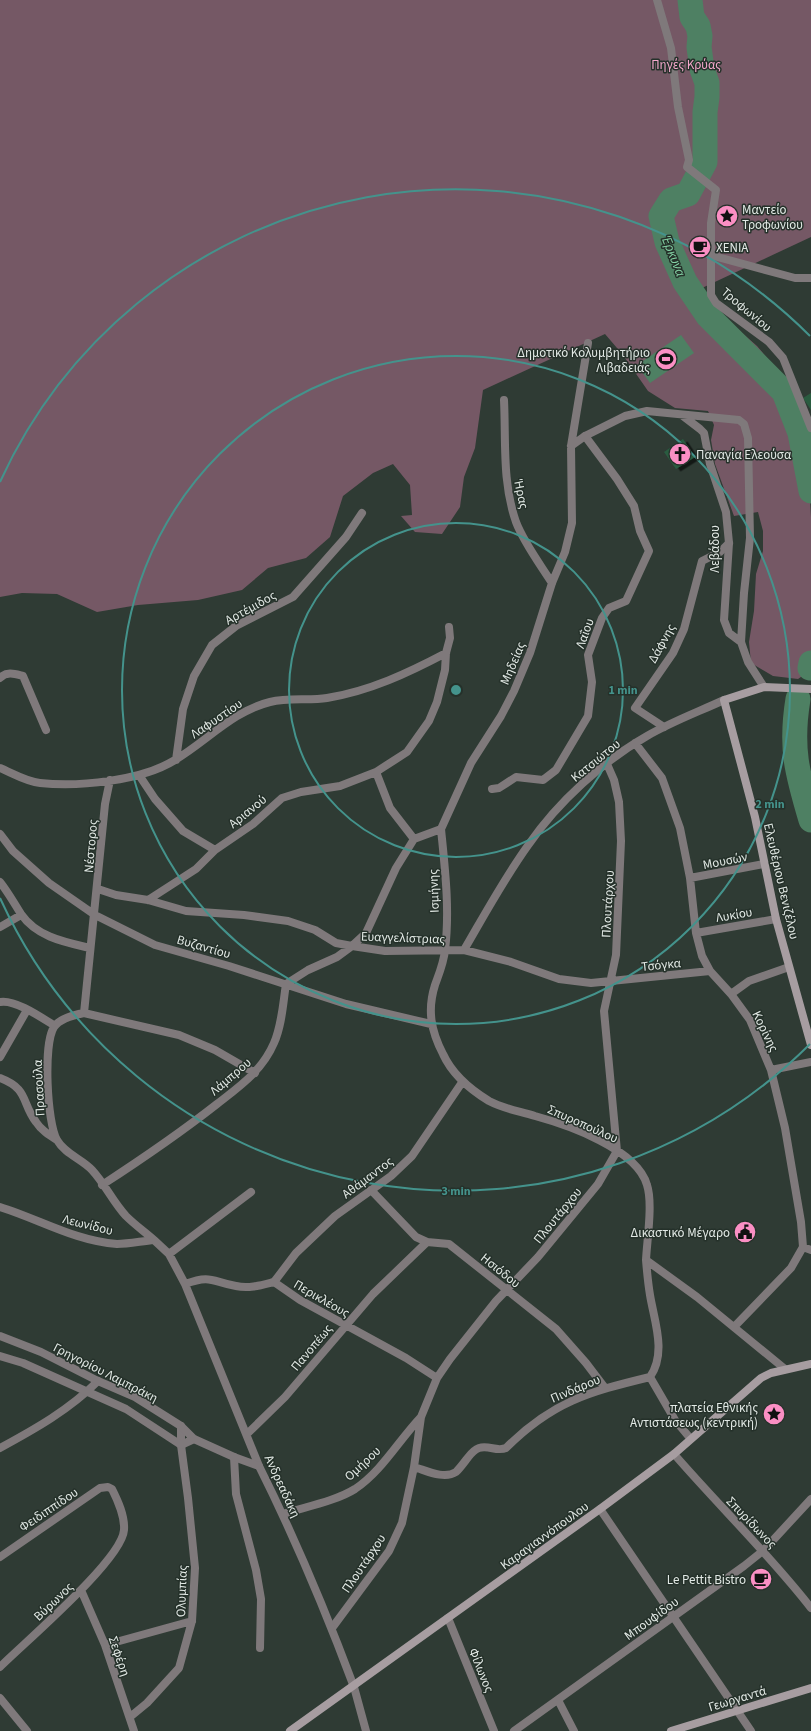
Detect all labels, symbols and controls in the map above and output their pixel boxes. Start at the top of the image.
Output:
park label: Πηγές Κρύας [651,56,721,74]
place label: Μαντείο Τροφωνίου [742,201,803,234]
place icon: Μαντείο Τροφωνίου [714,203,740,229]
water label: Έρκυνα [656,233,690,280]
cafe icon: XENIA [687,234,713,260]
place label: XENIA [716,239,749,257]
street label: Τροφωνίου [717,283,775,336]
place label: Δημοτικό Κολυμβητήριο Λιβαδειάς [517,344,650,377]
sports icon: Δημοτικό Κολυμβητήριο Λιβαδειάς [653,346,679,372]
church icon: Παναγία Ελεούσα [667,441,693,467]
place label: Παναγία Ελεούσα [696,446,792,464]
street label: Ήρας [509,477,533,511]
street label: Λεβάδου [706,525,724,573]
street label: Αρτέμιδος [222,586,280,629]
street label: Λαΐου [571,616,599,651]
street label: Δάφνης [644,620,680,666]
street label: Μηδείας [496,639,530,688]
text: 1 min [608,682,638,699]
centre of rings [449,683,463,697]
street label: Λαφυστίου [187,695,246,743]
street label: Κατσιώτου [567,735,624,786]
street label: Αριανού [225,791,271,833]
text: 2 min [755,796,785,813]
street label: Νέστορος [80,818,102,874]
street label: Ελευθέριου Βενιζέλου [759,821,803,941]
street label: Μουσών [701,848,749,874]
street label: Ισμήνης [424,868,444,913]
street label: Πλουτάρχου [597,870,619,938]
street label: Λυκίου [715,903,754,927]
street label: Ευαγγελίστριας [361,928,446,948]
street label: Βυζαντίου [175,931,233,963]
street label: Τσόγκα [640,954,682,976]
street label: Κορίνης [747,1008,783,1055]
street label: Λάμπρου [206,1054,255,1100]
street label: Πρασούλα [28,1058,49,1117]
street label: Σπυροπούλου [544,1100,621,1148]
street label: Αθάμαντος [338,1152,397,1203]
text: 3 min [441,1183,471,1200]
street label: Πλουτάρχου [529,1184,586,1248]
street label: Λεωνίδου [61,1210,115,1240]
public building icon: Δικαστικό Μέγαρο [732,1219,758,1245]
place label: Δικαστικό Μέγαρο [631,1224,730,1242]
street label: Ησιόδου [477,1249,524,1292]
street label: Περικλέους [290,1276,353,1322]
street label: Πανοπέως [287,1320,337,1375]
street label: Γρηγορίου Λαμπράκη [50,1339,161,1407]
street label: Πινδάρου [548,1370,603,1407]
place label: πλατεία Εθνικής Αντιστάσεως (κεντρική) [630,1399,758,1432]
place icon: πλατεία Εθνικής Αντιστάσεως (κεντρική) [761,1401,787,1427]
street label: Ομήρου [341,1442,385,1485]
street label: Ανδρεαδάκη [260,1452,305,1521]
street label: Φειδιππίδου [15,1483,82,1536]
street label: Σπυρίδωνος [722,1493,781,1553]
street label: Καραγιαννόπουλου [497,1498,593,1574]
street label: Πλουτάρχου [337,1530,390,1597]
street label: Ολυμπίας [172,1564,192,1617]
cafe icon: Le Pettit Bistro [748,1566,774,1592]
place label: Le Pettit Bistro [667,1571,746,1589]
street label: Βύρωνος [30,1578,78,1625]
street label: Μπουφίδου [621,1593,682,1645]
street label: Σεφέρη [104,1634,134,1679]
street label: Φίλωνος [464,1645,498,1696]
street label: Γεωργαντά [706,1681,769,1716]

